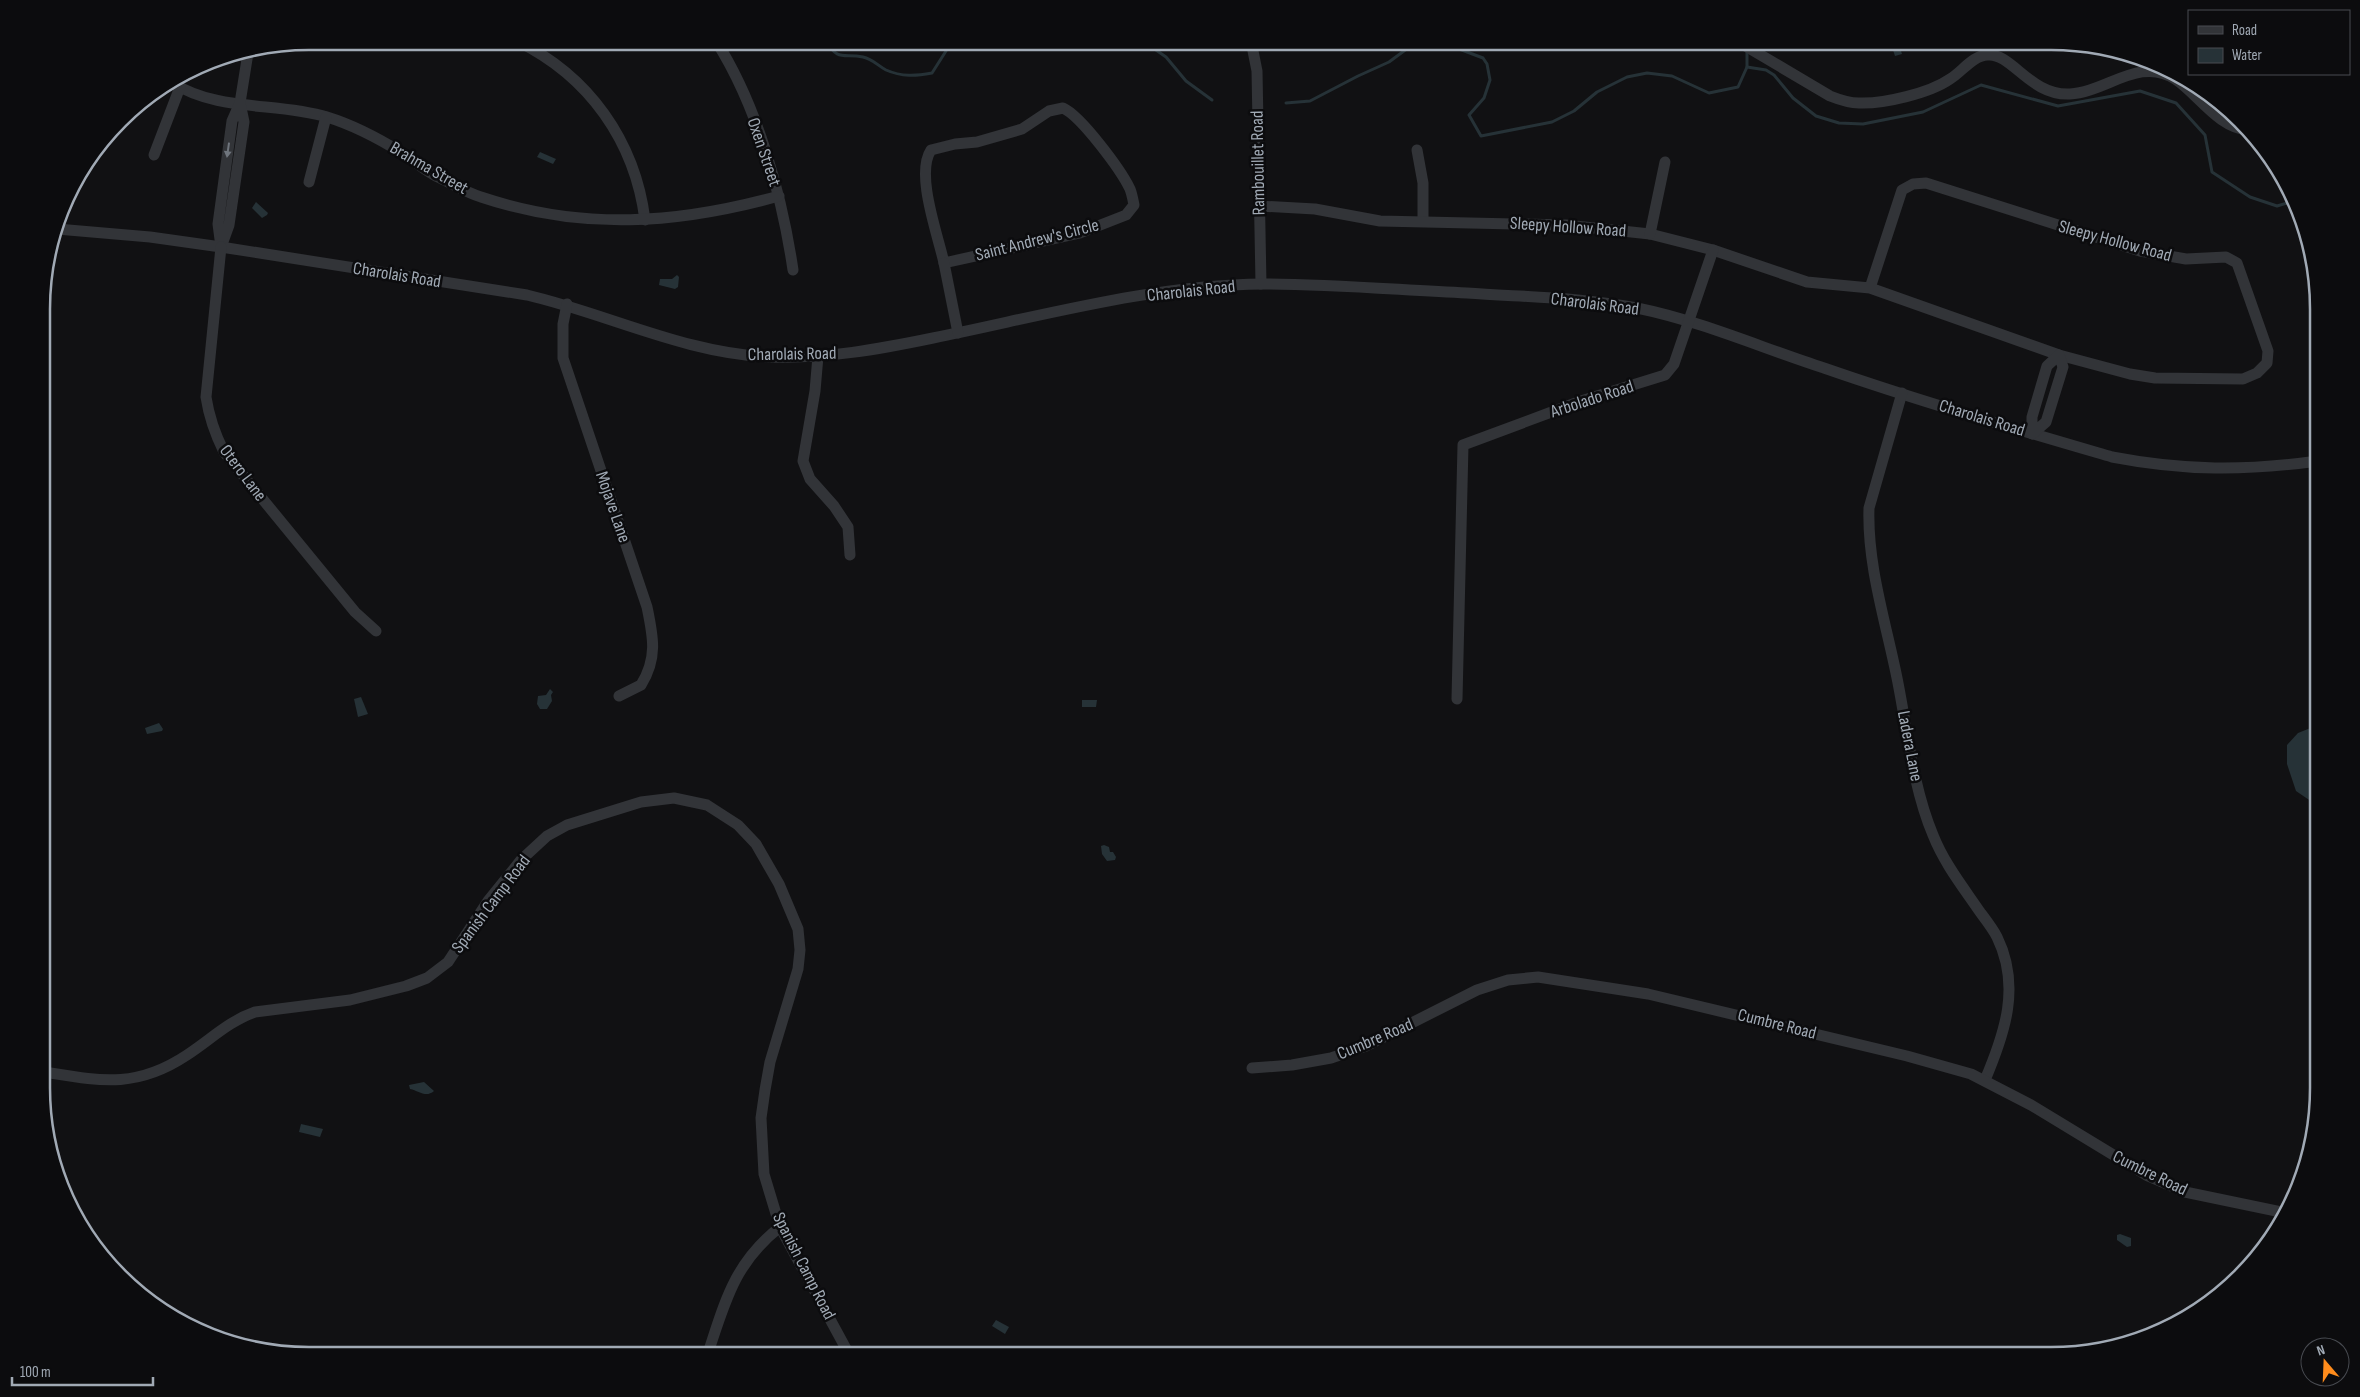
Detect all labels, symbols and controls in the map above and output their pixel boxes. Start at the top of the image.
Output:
legend [2188,10,2350,75]
text: Road [2232,21,2257,40]
text: Water [2232,46,2263,65]
street label: Rambouillet Road [1247,111,1269,215]
street label: Oxen Street [742,115,786,190]
street label: Brahma Street [386,137,472,199]
one-way arrow [224,142,232,158]
street label: Sleepy Hollow Road [1509,212,1627,242]
street label: Saint Andrew's Circle [973,215,1101,265]
street label: Sleepy Hollow Road [2056,216,2174,266]
street label: Charolais Road [352,258,442,292]
street label: Charolais Road [1146,276,1236,306]
street label: Charolais Road [1550,288,1640,320]
street label: Charolais Road [747,343,837,365]
street label: Arbolado Road [1547,376,1636,423]
street label: Charolais Road [1937,395,2027,441]
street label: Otero Lane [215,441,271,505]
street label: Mojave Lane [591,469,635,545]
street label: Ladera Lane [1893,709,1927,783]
street label: Spanish Camp Road [447,851,535,957]
street label: Cumbre Road [1736,1004,1818,1044]
street label: Cumbre Road [1334,1014,1416,1064]
street label: Cumbre Road [2109,1146,2191,1200]
street label: Spanish Camp Road [768,1209,840,1323]
north arrow [2300,1337,2350,1387]
text: N [2315,1341,2327,1359]
scale bar [12,1354,154,1386]
text: 100 m [20,1363,51,1382]

